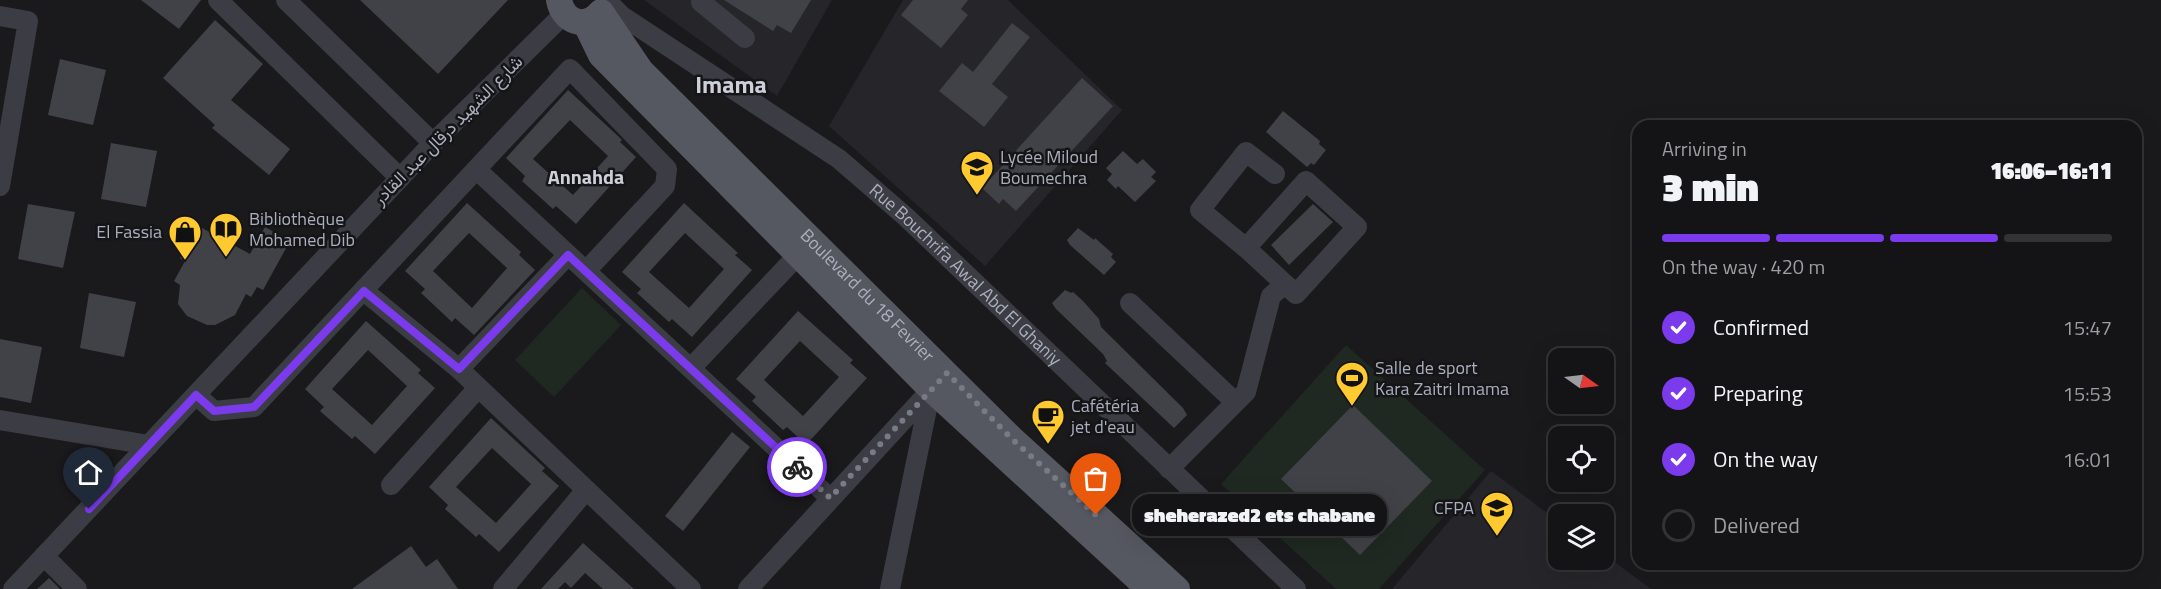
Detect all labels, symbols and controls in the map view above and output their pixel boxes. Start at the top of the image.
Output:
street label: شارع الشهيد درقال عبد القادر [366,48,529,212]
district label: Imama [695,66,767,102]
text: Arriving in [1662,133,1747,164]
place label: Lycée Miloud Boumechra [1000,143,1098,191]
school or university icon: Lycée Miloud Boumechra [959,149,995,196]
text: 16:06–16:11 [1990,154,2112,188]
text: 3 min [1662,157,1759,216]
district label: Annahda [548,161,624,192]
street label: Rue Bouchrifa Awal Abd El Ghaniy [863,177,1068,372]
place label: Bibliothèque Mohamed Dib [249,205,355,253]
library icon: Bibliothèque Mohamed Dib [208,211,244,258]
shop icon: El Fassia [167,214,203,261]
place label: El Fassia [96,218,162,245]
street label: Boulevard du 18 Fevrier [794,222,941,368]
text: On the way · 420 m [1662,251,1825,282]
text: Confirmed [1713,310,1809,344]
icon: check [1662,311,1695,344]
text: 15:47 [2063,312,2112,343]
north arrow [1548,348,1614,414]
map controls [1548,348,1614,570]
place label: Salle de sport Kara Zaitri Imama [1375,354,1509,402]
sports icon: Salle de sport Kara Zaitri Imama [1334,360,1370,407]
text: Preparing [1713,376,1803,410]
icon: check [1662,377,1695,410]
text: 15:53 [2063,378,2112,409]
place label: Cafétéria jet d'eau [1070,392,1139,440]
cafe icon: Cafétéria jet d'eau [1030,398,1066,445]
button: locate [1548,426,1614,492]
courier [767,437,827,497]
text: On the way [1713,442,1818,476]
icon: check [1662,443,1695,476]
text: 16:01 [2063,444,2112,475]
pin [63,447,114,509]
icon: bike [781,451,814,484]
pin [1070,453,1121,515]
icon: home [72,456,105,489]
icon: bag [1079,462,1112,495]
school or university icon: CFPA [1479,490,1515,537]
callout: sheherazed2 ets chabane [1132,494,1387,536]
place label: CFPA [1434,494,1474,521]
text: sheherazed2 ets chabane [1144,499,1375,530]
button: layers [1548,504,1614,570]
text: Delivered [1713,508,1800,542]

